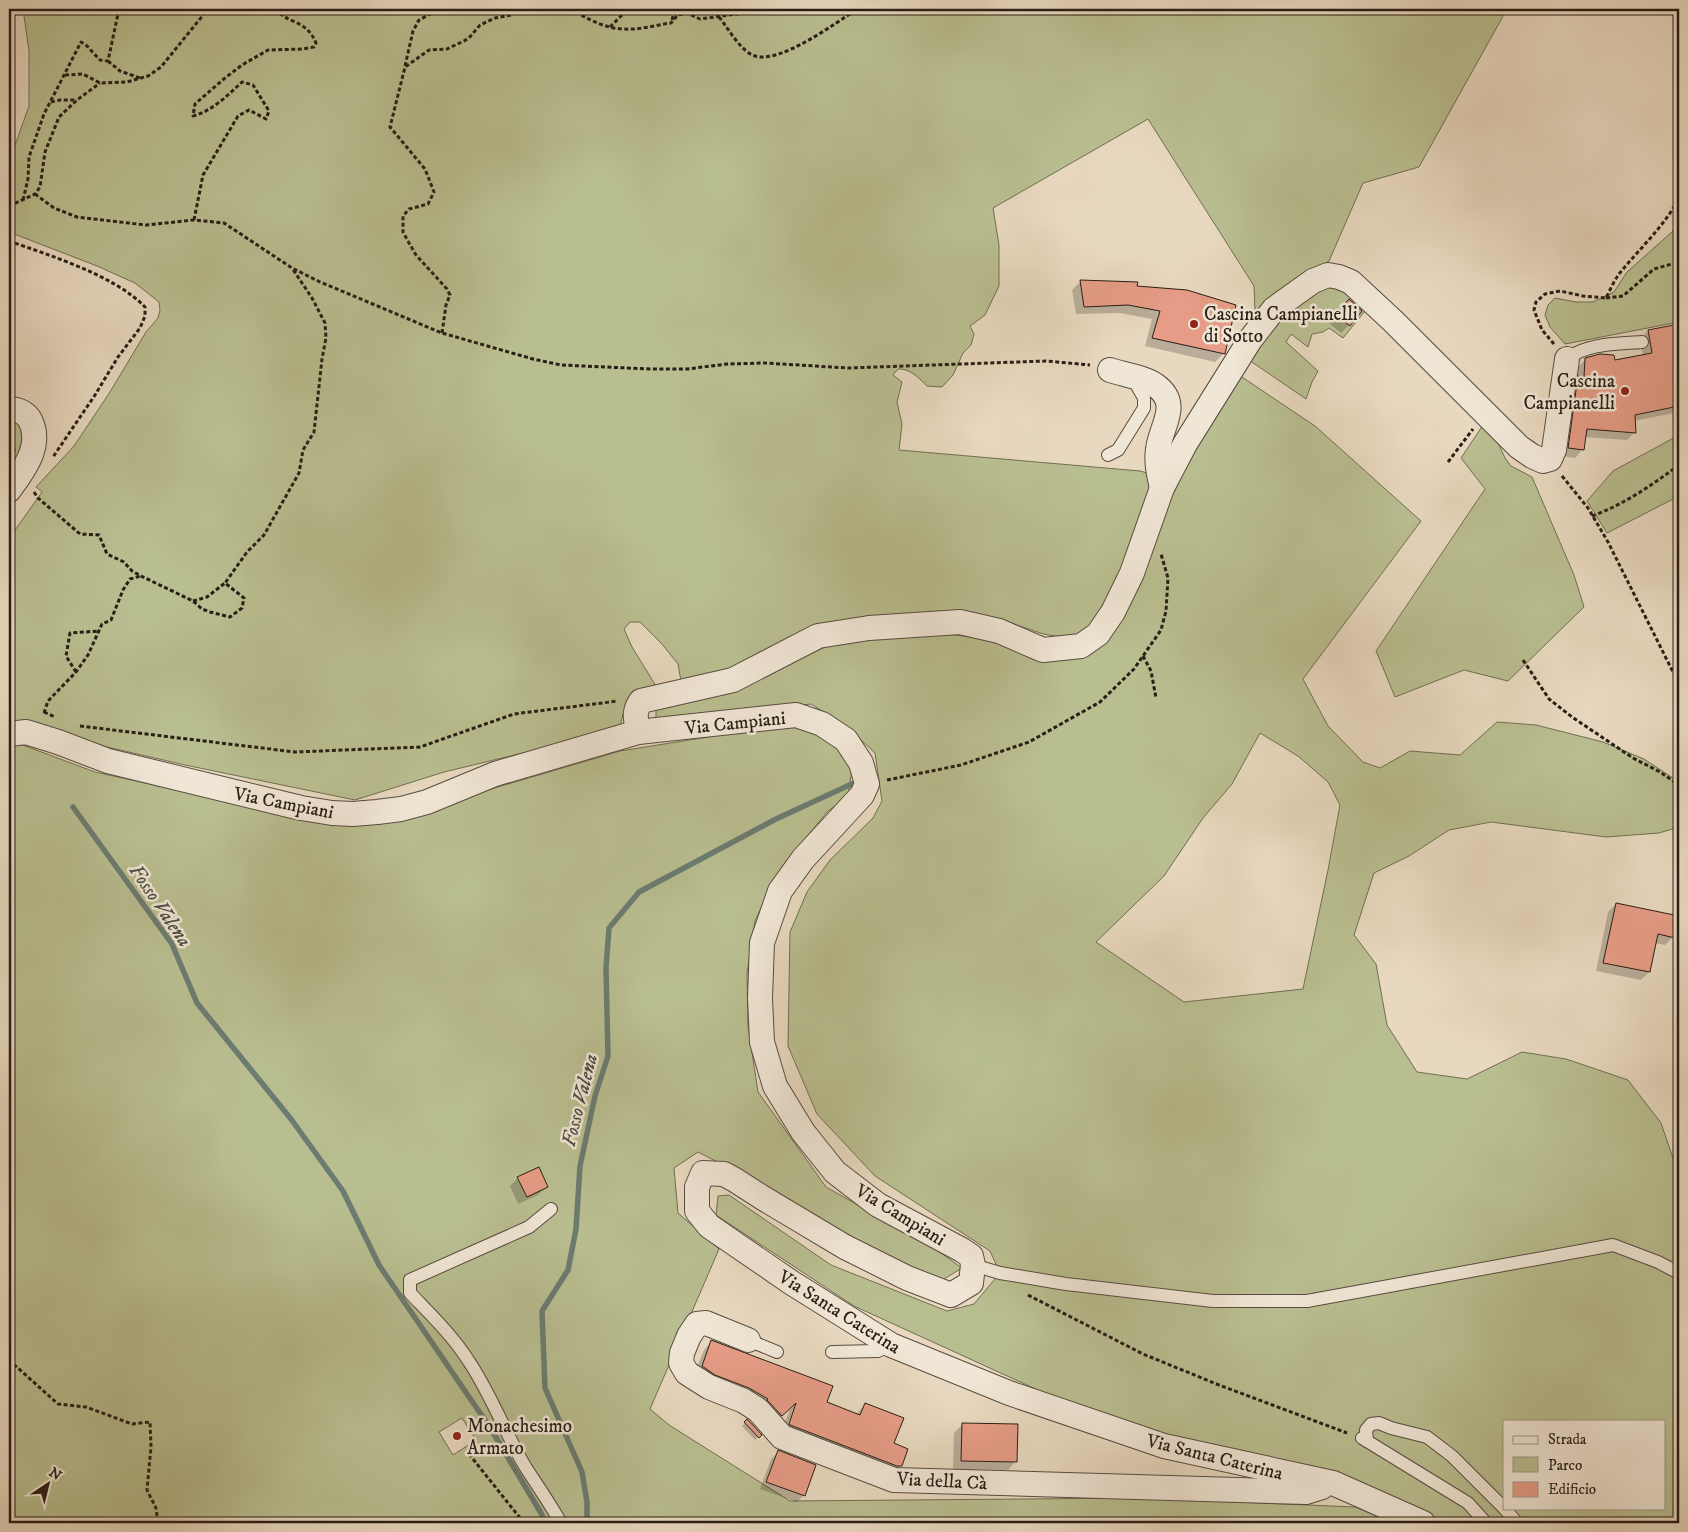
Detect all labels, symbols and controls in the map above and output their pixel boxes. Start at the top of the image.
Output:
place label: Cascina Campianelli di Sotto [1204,303,1358,348]
marker: Cascina Campianelli di Sotto [1188,318,1200,330]
place label: Cascina Campianelli [1523,370,1615,415]
marker: Cascina Campianelli [1619,385,1631,397]
street label: Via Campiani [683,707,787,740]
street label: Via Campiani [231,782,336,824]
water label: Fosso Valena [123,860,197,952]
water label: Fosso Valena [557,1051,604,1149]
street label: Via Campiani [850,1179,950,1251]
street label: Via Santa Caterina [773,1265,905,1359]
place label: Monachesimo Armato [467,1415,572,1460]
legend [1503,1420,1666,1510]
street label: Via Santa Caterina [1143,1429,1285,1486]
marker: Monachesimo Armato [451,1430,463,1442]
text: Strada [1548,1430,1587,1449]
text: Parco [1548,1456,1582,1475]
north arrow [22,1460,72,1510]
text: N [45,1463,65,1485]
street label: Via della Cà [895,1468,988,1495]
text: Edificio [1548,1480,1596,1499]

